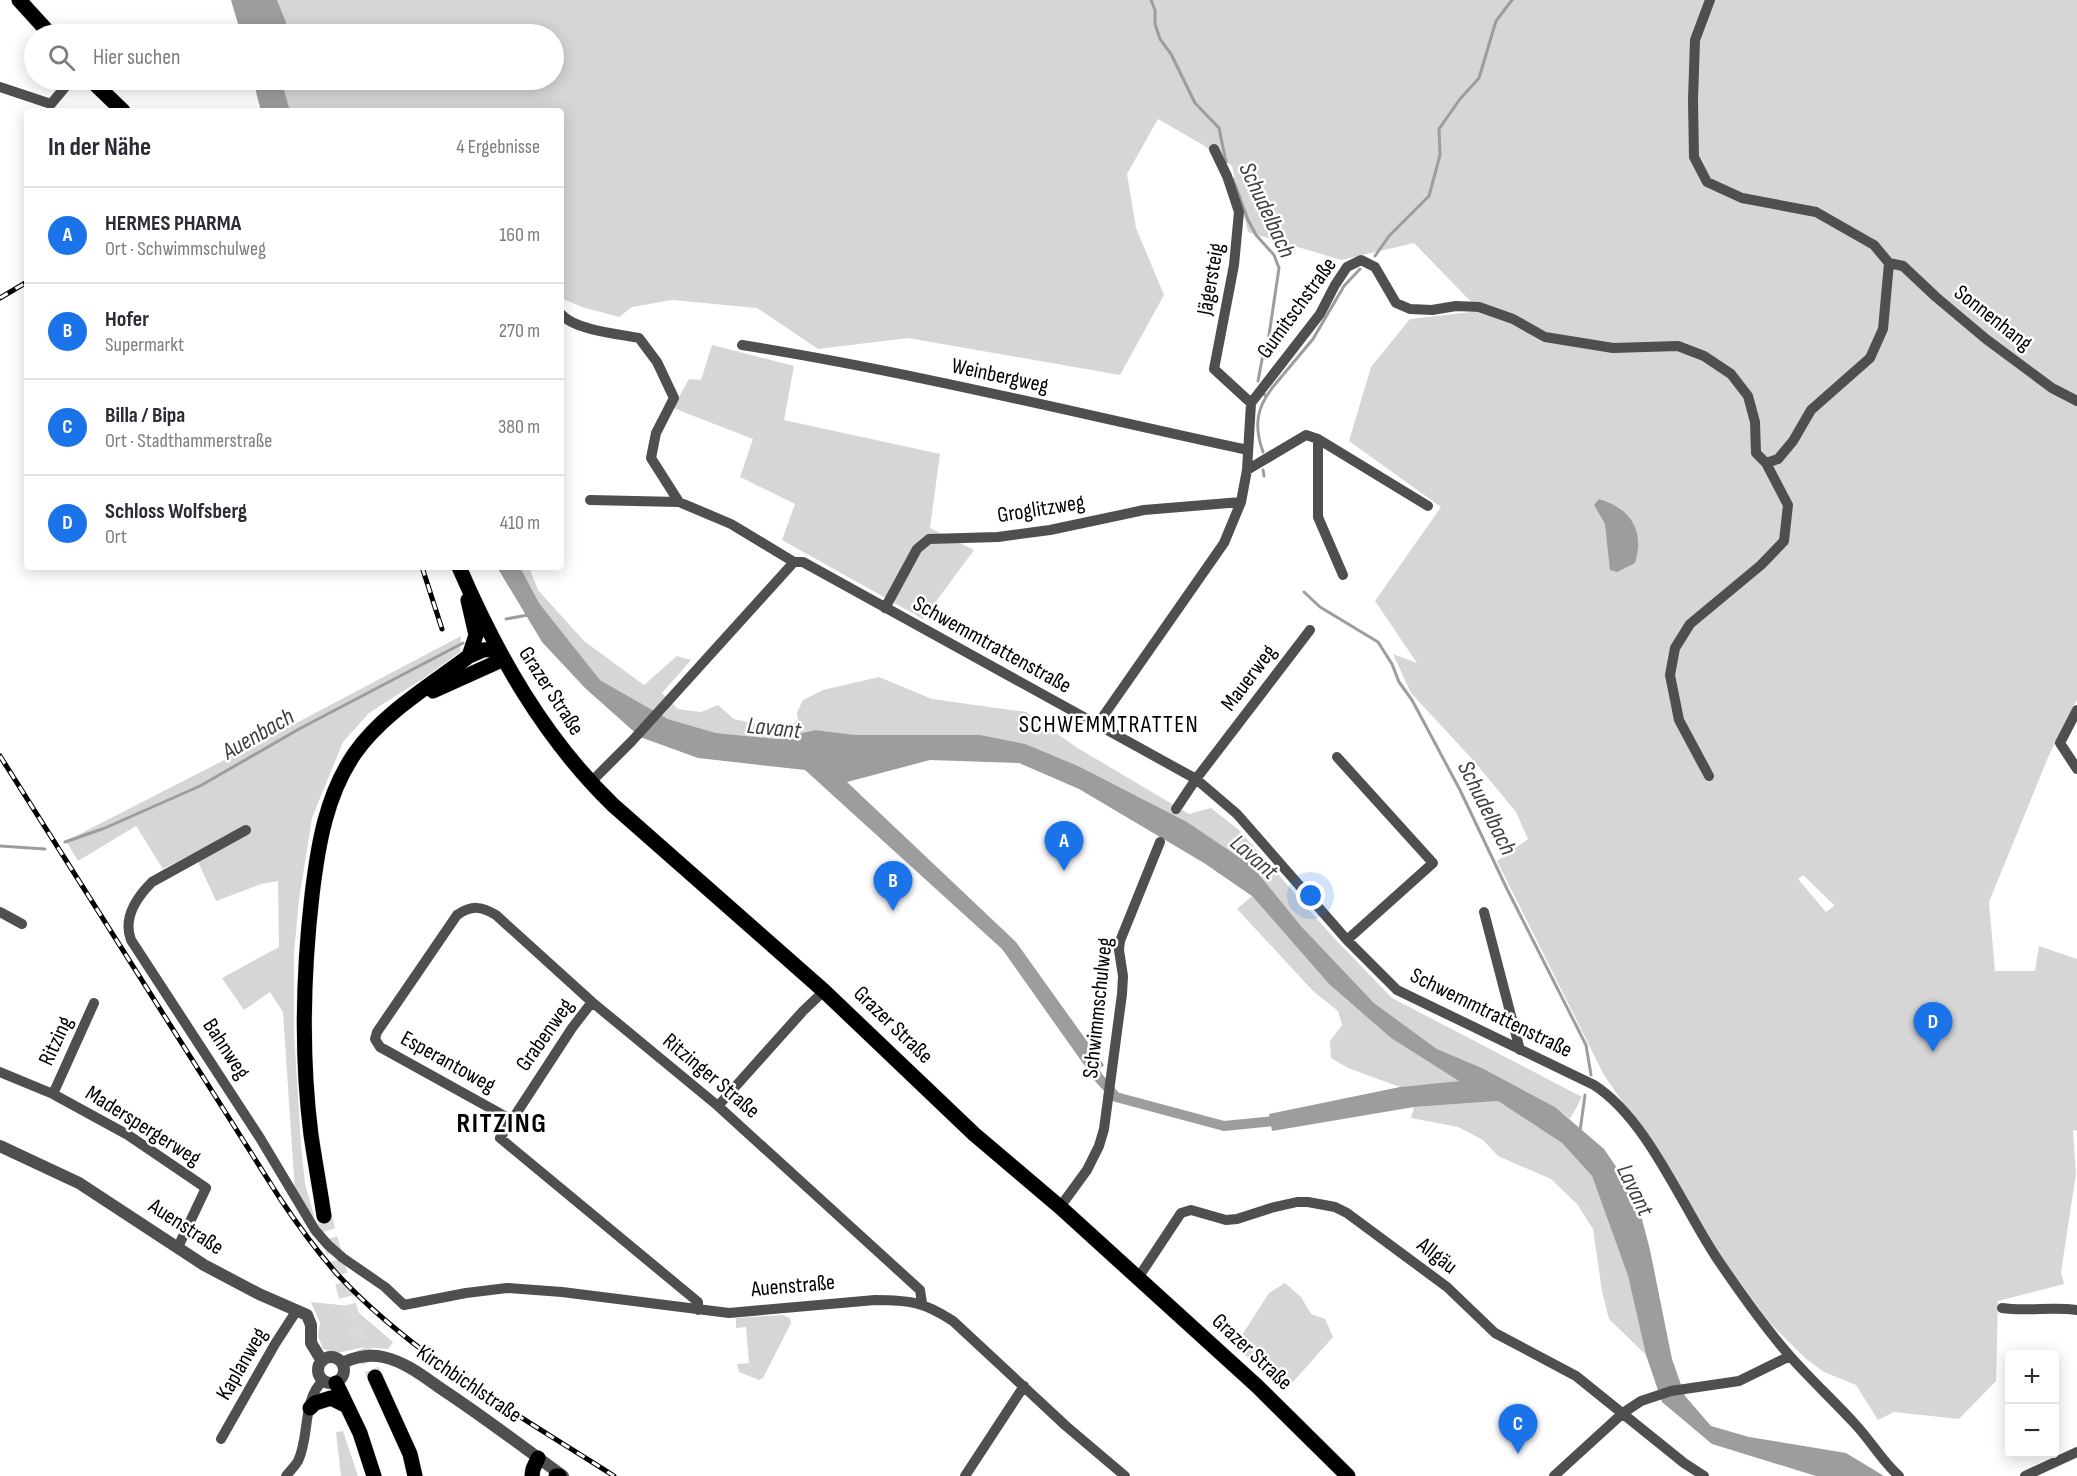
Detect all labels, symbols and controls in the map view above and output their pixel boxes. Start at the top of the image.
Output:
search box [24,24,564,90]
icon: search [45,41,78,74]
text: Hier suchen [93,44,181,71]
text: In der Nähe [48,132,151,163]
text: 4 Ergebnisse [456,135,540,159]
water label: Schudelbach [1232,158,1302,262]
text: HERMES PHARMA [105,210,241,237]
text: A [63,223,72,247]
text: 160 m [499,223,540,247]
text: Ort · Schwimmschulweg [105,237,266,261]
street label: Jägersteig [1191,241,1231,318]
street label: Gumitschstraße [1251,252,1343,364]
street label: Sonnenhang [1949,279,2038,357]
text: Hofer [105,306,149,333]
text: B [63,319,72,343]
text: 270 m [499,319,540,343]
text: Supermarkt [105,333,184,357]
street label: Weinbergweg [949,353,1051,399]
text: Billa / Bipa [105,402,185,429]
text: C [62,415,73,439]
text: 380 m [498,415,540,439]
text: Ort · Stadthammerstraße [105,429,272,453]
street label: Groglitzweg [995,489,1087,529]
text: Schloss Wolfsberg [105,498,247,525]
text: D [62,511,73,535]
text: 410 m [500,511,540,535]
text: Ort [105,525,127,549]
street label: Schwemmtrattenstraße [908,590,1076,700]
street label: Mauerweg [1215,639,1283,717]
street label: Grazer Straße [512,642,590,740]
water label: Auenbach [216,702,299,767]
district label: SCHWEMMTRATTEN [1019,710,1199,739]
water label: Lavant [746,711,803,745]
water label: Schudelbach [1451,756,1523,860]
pin: A [1044,822,1084,871]
water label: Lavant [1224,828,1285,886]
pin: B [874,862,912,911]
your location [1296,881,1325,910]
street label: Schwimmschulweg [1077,936,1119,1080]
street label: Schwemmtrattenstraße [1406,962,1576,1064]
street label: Grazer Straße [848,980,938,1070]
street label: Grabenweg [510,993,580,1077]
pin: D [1914,1002,1952,1052]
street label: Ritzing [33,1012,79,1070]
street label: Bahnweg [196,1014,256,1085]
street label: Esperantoweg [396,1025,500,1099]
street label: Ritzinger Straße [657,1028,765,1124]
street label: Maderspergerweg [80,1080,206,1172]
district label: RITZING [457,1107,547,1140]
water label: Lavant [1610,1159,1660,1221]
street label: Auenstraße [143,1192,229,1261]
street label: Allgäu [1411,1231,1463,1280]
street label: Auenstraße [749,1269,836,1303]
street label: Grazer Straße [1206,1308,1298,1396]
street label: Kaplanweg [210,1323,274,1405]
street label: Kirchbichlstraße [411,1339,527,1429]
map controls [2005,1350,2059,1458]
button: + [2005,1350,2059,1404]
pin: C [1498,1404,1538,1454]
button: − [2005,1404,2059,1458]

